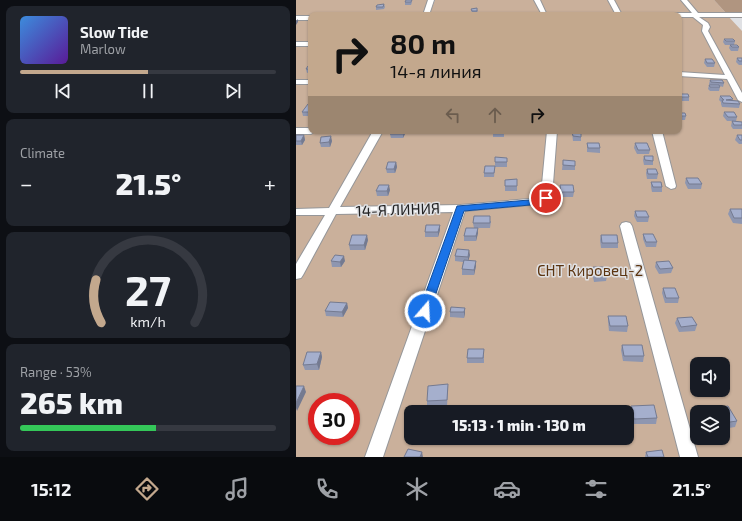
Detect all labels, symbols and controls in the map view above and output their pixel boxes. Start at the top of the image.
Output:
text: Slow Tide [80,23,148,41]
text: 80 m [390,26,456,60]
icon: right [324,28,376,80]
text: Marlow [80,41,126,57]
text: 14-я линия [390,60,482,82]
icon: previous [52,80,74,102]
icon: pause [137,80,159,102]
icon: next [222,80,244,102]
icon: left [442,104,464,126]
icon: ahead [484,104,506,126]
icon: right [526,104,548,126]
text: Climate [20,145,65,161]
text: 21.5° [116,165,181,201]
text: − [20,170,33,196]
text: + [264,170,276,196]
pin [529,181,563,215]
icon: arrive [535,187,557,209]
street label: 14-Я ЛИНИЯ [356,199,440,219]
park label: СНТ Кировец-2 [537,261,643,279]
text: 27 [125,264,171,314]
position arrow [404,290,446,332]
text: km/h [130,312,166,329]
map controls [690,357,730,445]
button: sound [690,357,730,397]
text: Range · 53% [20,364,92,380]
text: 265 km [20,384,123,420]
speed limit sign: 30 [308,393,360,445]
button: layers [690,405,730,445]
text: 15:13 · 1 min · 130 m [452,416,586,434]
icon: directions [133,475,161,503]
icon: music [223,475,251,503]
icon: phone [313,475,341,503]
icon: climate [403,475,431,503]
icon: car [493,475,521,503]
icon: filters [582,475,610,503]
text: 15:12 [31,478,71,500]
text: 21.5° [672,478,711,500]

